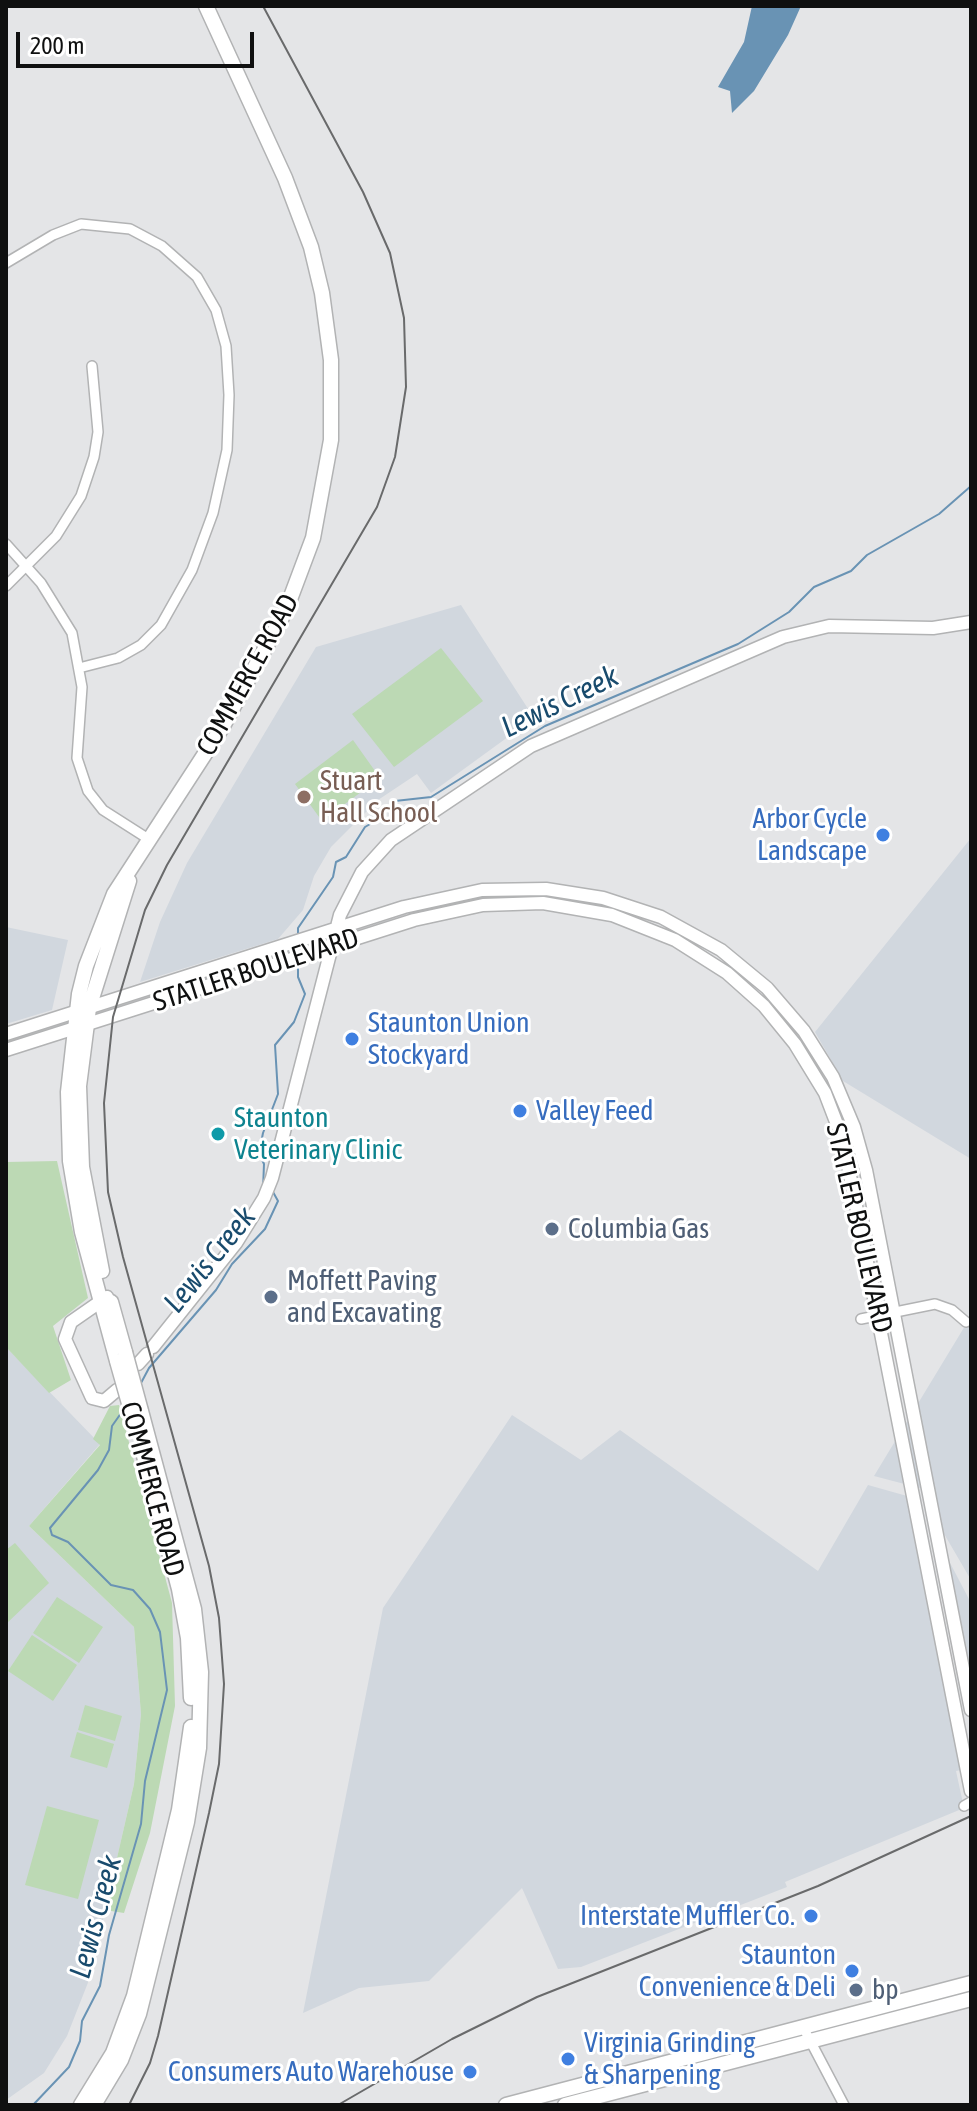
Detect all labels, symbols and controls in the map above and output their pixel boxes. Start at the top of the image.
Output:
scale bar [20,16,258,66]
text: 200 m [30,32,84,59]
street label: COMMERCE ROAD [190,588,306,762]
water label: Lewis Creek [496,658,624,746]
place label: Stuart Hall School [320,764,437,830]
marker: Stuart Hall School [295,788,313,806]
place label: Arbor Cycle Landscape [752,802,867,868]
marker: Arbor Cycle Landscape [874,826,892,844]
street label: STATLER BOULEVARD [149,921,363,1019]
place label: Staunton Union Stockyard [368,1006,530,1072]
marker: Staunton Union Stockyard [343,1030,361,1048]
place label: Valley Feed [536,1094,653,1128]
place label: Staunton Veterinary Clinic [234,1101,402,1167]
marker: Valley Feed [511,1102,529,1120]
street label: STATLER BOULEVARD [819,1120,899,1336]
marker: Staunton Veterinary Clinic [209,1125,227,1143]
water label: Lewis Creek [156,1200,264,1320]
place label: Columbia Gas [568,1212,709,1246]
marker: Columbia Gas [543,1220,561,1238]
place label: Moffett Paving and Excavating [287,1264,441,1330]
marker: Moffett Paving and Excavating [262,1288,280,1306]
street label: COMMERCE ROAD [113,1398,191,1580]
water label: Lewis Creek [62,1852,130,1982]
place label: Interstate Muffler Co. [580,1899,795,1933]
marker: Interstate Muffler Co. [802,1907,820,1925]
place label: Staunton Convenience & Deli [639,1938,836,2004]
marker: Staunton Convenience & Deli [843,1962,861,1980]
place label: bp [872,1973,899,2007]
marker: bp [847,1981,865,1999]
place label: Virginia Grinding & Sharpening [584,2026,755,2092]
marker: Virginia Grinding & Sharpening [559,2050,577,2068]
place label: Consumers Auto Warehouse [168,2055,454,2089]
marker: Consumers Auto Warehouse [461,2063,479,2081]

